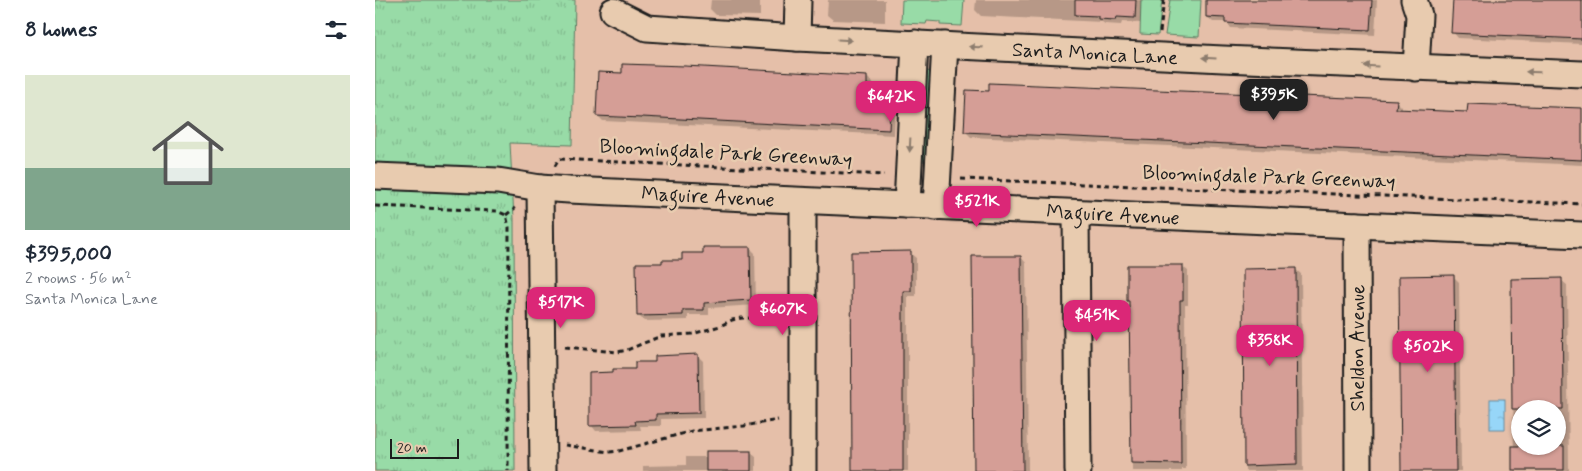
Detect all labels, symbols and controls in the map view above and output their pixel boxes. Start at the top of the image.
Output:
text: 8 homes [25,16,97,44]
icon: filters [322,16,350,44]
one-way arrow [838,37,854,45]
street label: Santa Monica Lane [1011,37,1179,72]
one-way arrow [968,42,984,50]
one-way arrow [1200,54,1216,62]
one-way arrow [1363,61,1379,69]
one-way arrow [1525,68,1541,76]
pin: $395K [1239,78,1309,121]
pin: $642K [856,80,926,123]
text: $395K [1251,84,1297,105]
text: $642K [867,86,915,107]
icon: home [143,108,233,198]
street label: Bloomingdale Park Greenway [599,133,853,176]
one-way arrow [905,137,913,153]
street label: Bloomingdale Park Greenway [1142,160,1396,197]
street label: Maguire Avenue [641,181,775,216]
pin: $521K [942,186,1012,228]
text: $521K [955,191,999,212]
street label: Maguire Avenue [1046,199,1180,234]
text: $395,000 [25,240,112,268]
text: 2 rooms · 56 m² [25,268,132,289]
street label: Sheldon Avenue [1345,285,1372,412]
pin: $517K [526,286,596,329]
text: Santa Monica Lane [25,289,158,310]
text: $517K [538,292,584,313]
pin: $607K [748,294,818,336]
text: $607K [760,299,806,320]
pin: $451K [1062,300,1132,342]
text: $451K [1075,305,1119,326]
pin: $358K [1235,324,1305,367]
text: $358K [1247,330,1293,351]
pin: $502K [1393,330,1463,373]
text: $502K [1404,336,1453,357]
map controls [1511,400,1566,455]
button: layers [1511,400,1566,455]
scale bar [390,436,459,459]
text: 20 m [397,439,427,457]

